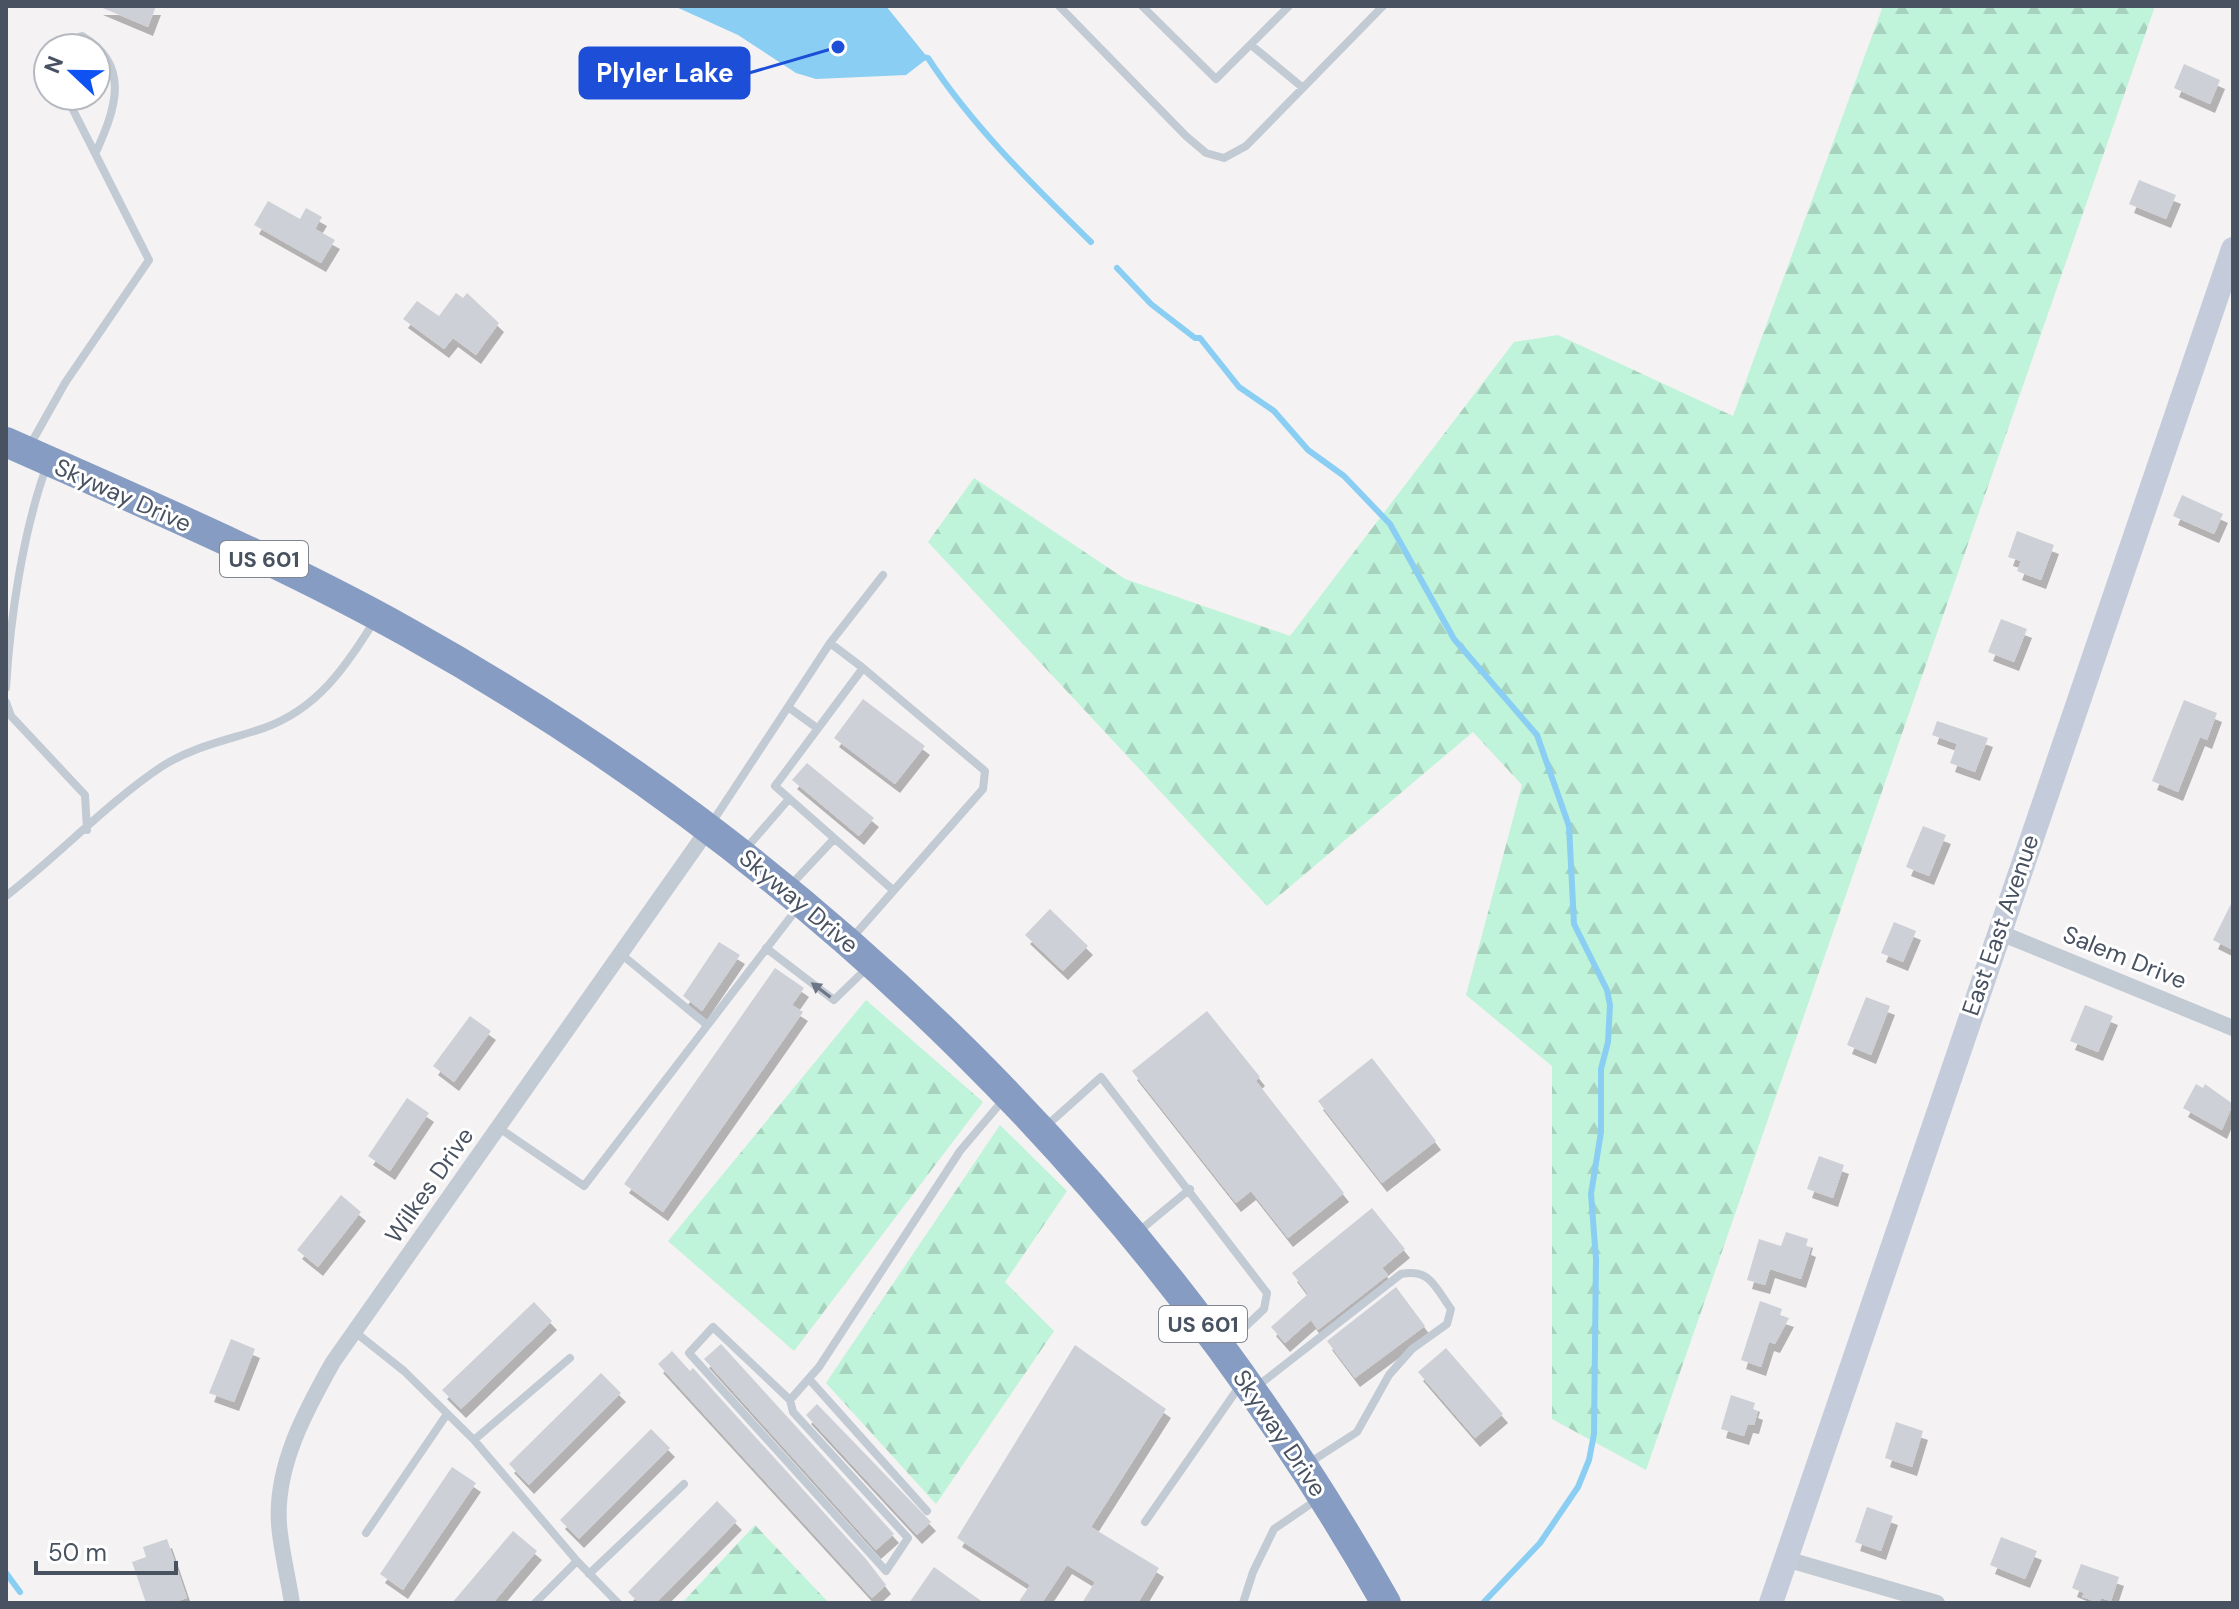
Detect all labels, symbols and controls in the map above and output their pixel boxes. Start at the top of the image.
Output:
north arrow [32,32,112,112]
callout: Plyler Lake [580,48,749,98]
text: N [37,52,70,78]
text: Plyler Lake [596,56,734,90]
street label: Skyway Drive [50,451,196,539]
road number: US 601 [220,541,308,577]
street label: East East Avenue [1955,830,2045,1020]
street label: Skyway Drive [733,842,865,960]
street label: Salem Drive [2059,918,2191,996]
one-way arrow [811,982,831,998]
street label: Wilkes Drive [378,1121,480,1249]
road number: US 601 [1159,1306,1247,1342]
street label: Skyway Drive [1226,1364,1334,1502]
scale bar [36,1525,176,1575]
text: 50 m [48,1537,107,1568]

